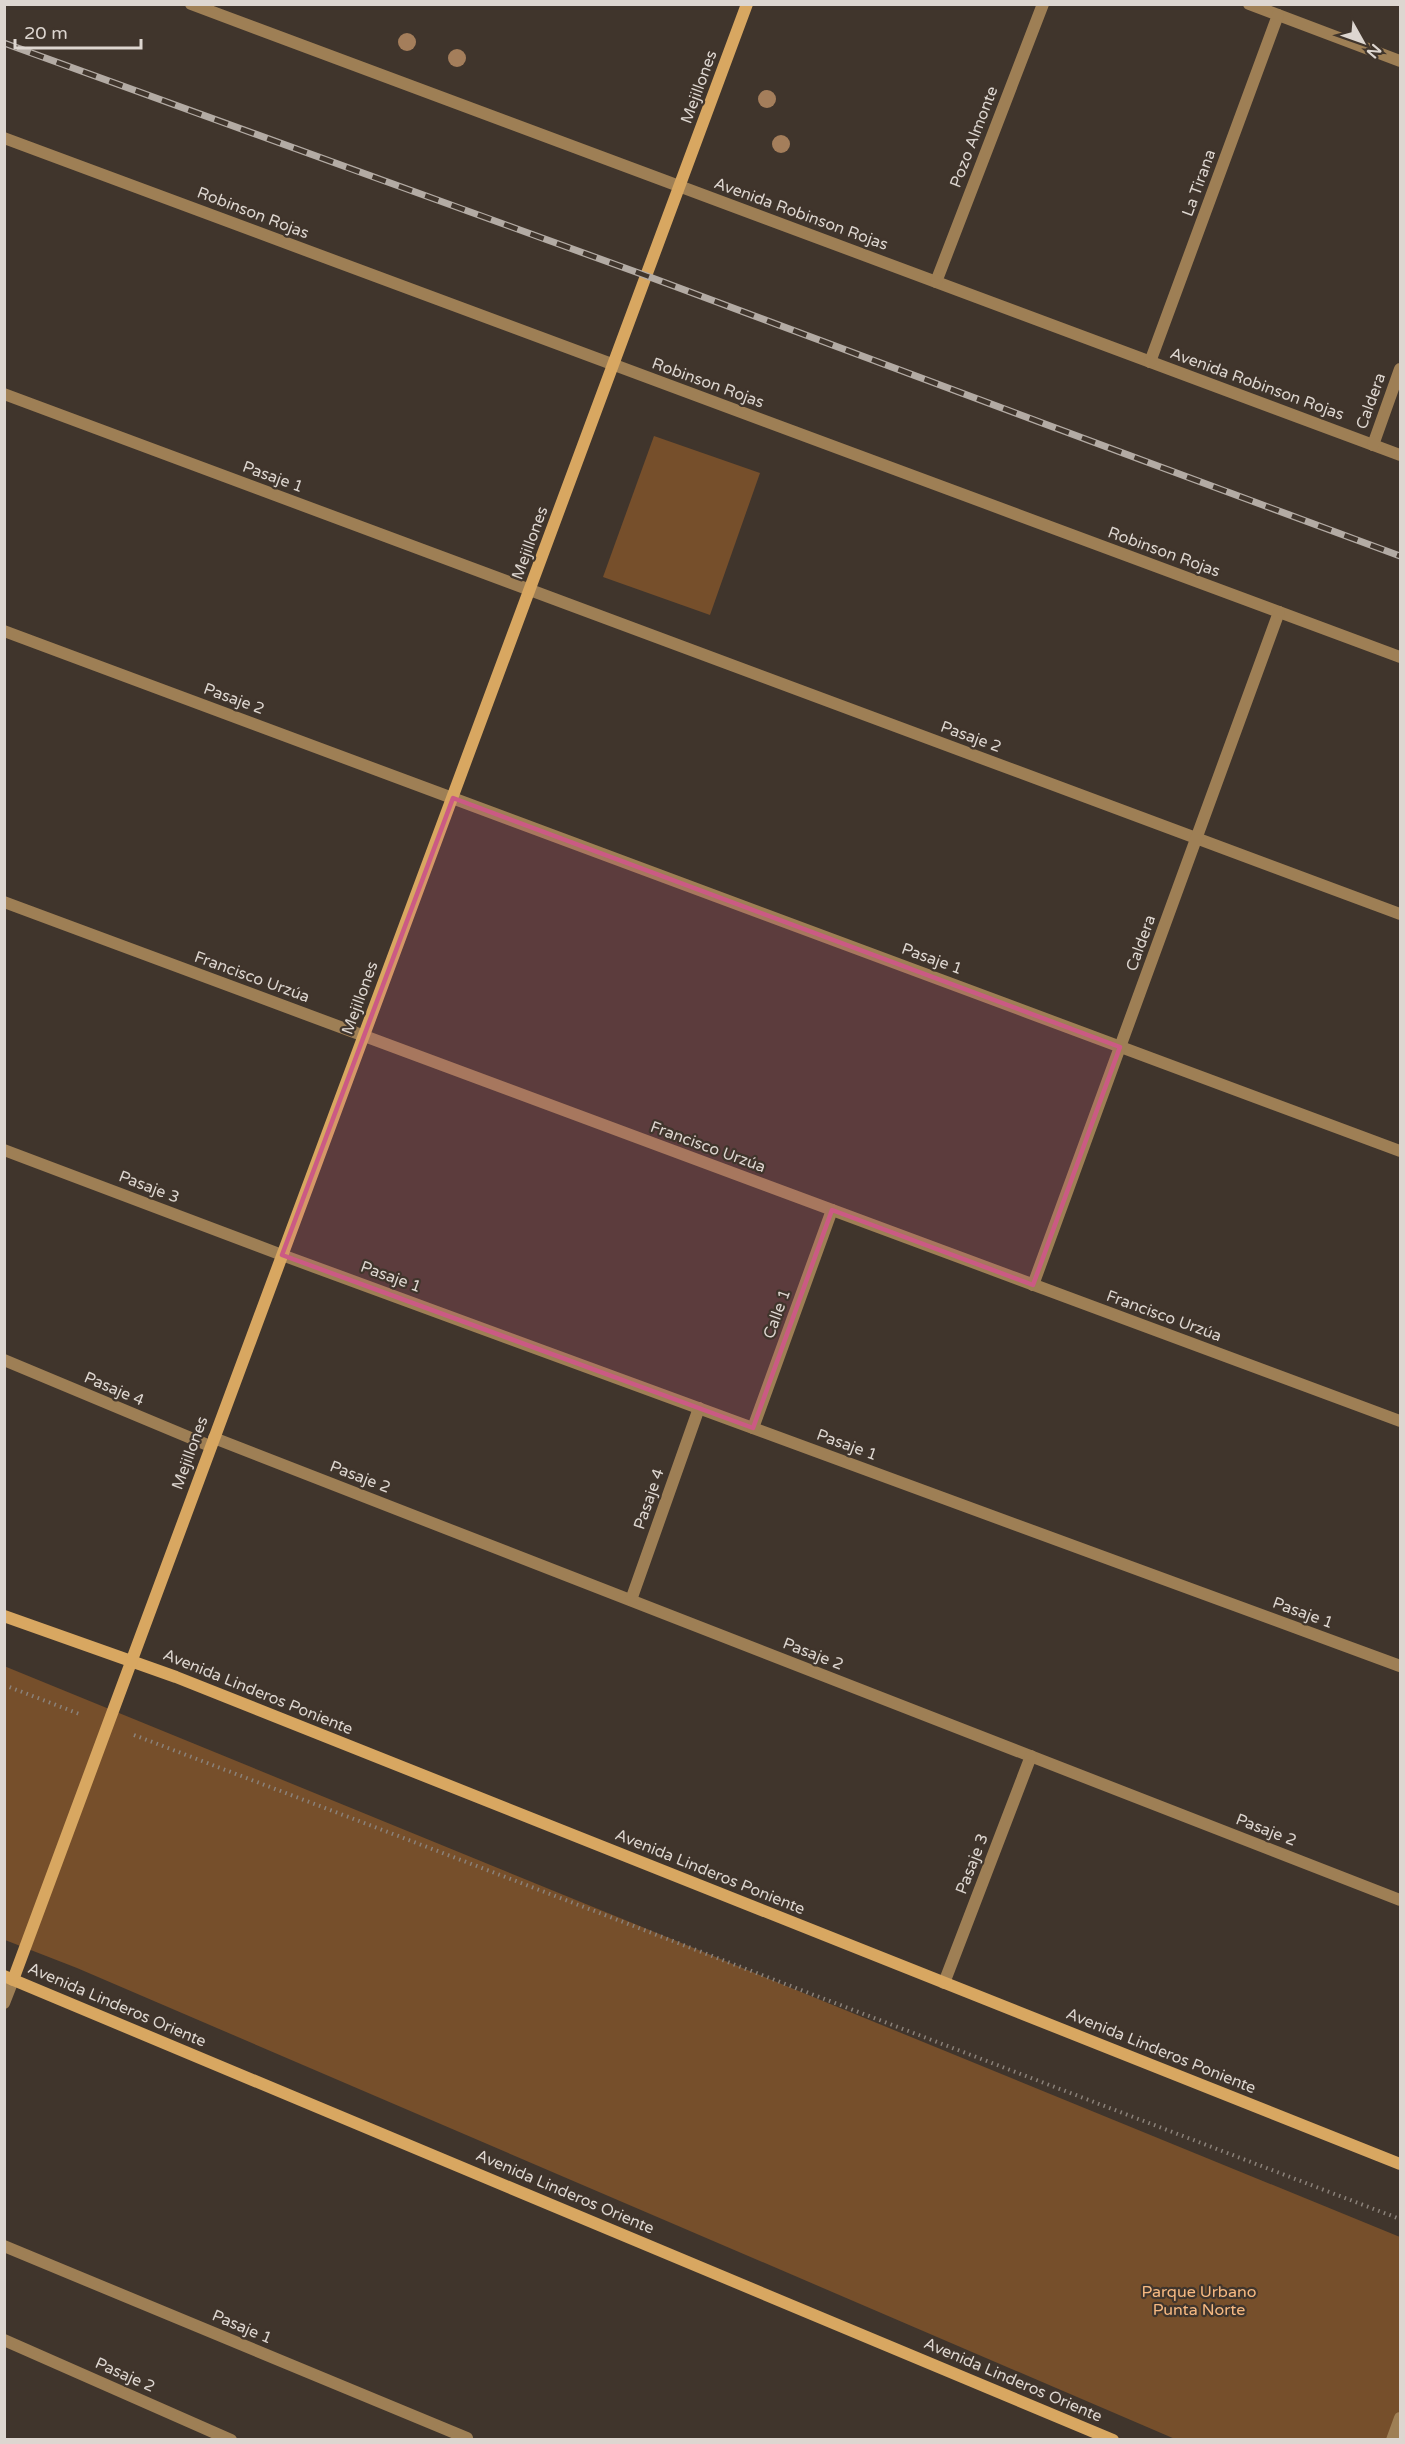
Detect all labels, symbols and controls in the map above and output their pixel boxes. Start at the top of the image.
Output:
scale bar [15,12,141,50]
north arrow [1333,12,1393,72]
text: 20 m [24,22,68,44]
text: N [1362,40,1386,62]
street label: Mejillones [677,48,721,126]
street label: Pozo Almonte [945,83,1003,191]
street label: La Tirana [1178,147,1220,219]
street label: Avenida Robinson Rojas [711,173,891,255]
street label: Robinson Rojas [194,182,312,244]
street label: Avenida Robinson Rojas [1167,343,1347,425]
street label: Robinson Rojas [649,353,767,413]
street label: Caldera [1352,370,1390,432]
street label: Pasaje 1 [240,457,306,497]
street label: Mejillones [508,504,552,582]
street label: Robinson Rojas [1105,522,1223,582]
street label: Pasaje 2 [201,679,267,719]
street label: Pasaje 2 [938,717,1004,757]
street label: Caldera [1122,912,1160,974]
street label: Pasaje 1 [899,939,965,979]
street label: Francisco Urzúa [192,947,312,1007]
street label: Mejillones [338,959,382,1037]
street label: Francisco Urzúa [648,1117,768,1177]
street label: Pasaje 3 [116,1166,182,1208]
street label: Pasaje 1 [358,1257,424,1297]
street label: Calle 1 [759,1286,795,1342]
street label: Francisco Urzúa [1104,1286,1224,1346]
street label: Pasaje 4 [81,1367,147,1411]
street label: Mejillones [168,1414,212,1492]
street label: Pasaje 1 [814,1425,880,1465]
street label: Pasaje 2 [327,1456,393,1498]
street label: Pasaje 4 [629,1466,669,1532]
street label: Pasaje 1 [1270,1593,1336,1633]
street label: Pasaje 2 [780,1633,846,1675]
street label: Avenida Linderos Poniente [160,1645,356,1739]
street label: Pasaje 2 [1233,1809,1299,1851]
street label: Avenida Linderos Poniente [612,1825,808,1919]
street label: Pasaje 3 [951,1831,993,1897]
street label: Avenida Linderos Oriente [25,1958,209,2052]
street label: Avenida Linderos Poniente [1063,2004,1259,2098]
street label: Avenida Linderos Oriente [473,2145,657,2239]
park label: Parque Urbano Punta Norte [1142,2282,1256,2320]
street label: Pasaje 1 [209,2305,275,2349]
street label: Avenida Linderos Oriente [921,2333,1105,2427]
street label: Pasaje 2 [92,2353,158,2397]

